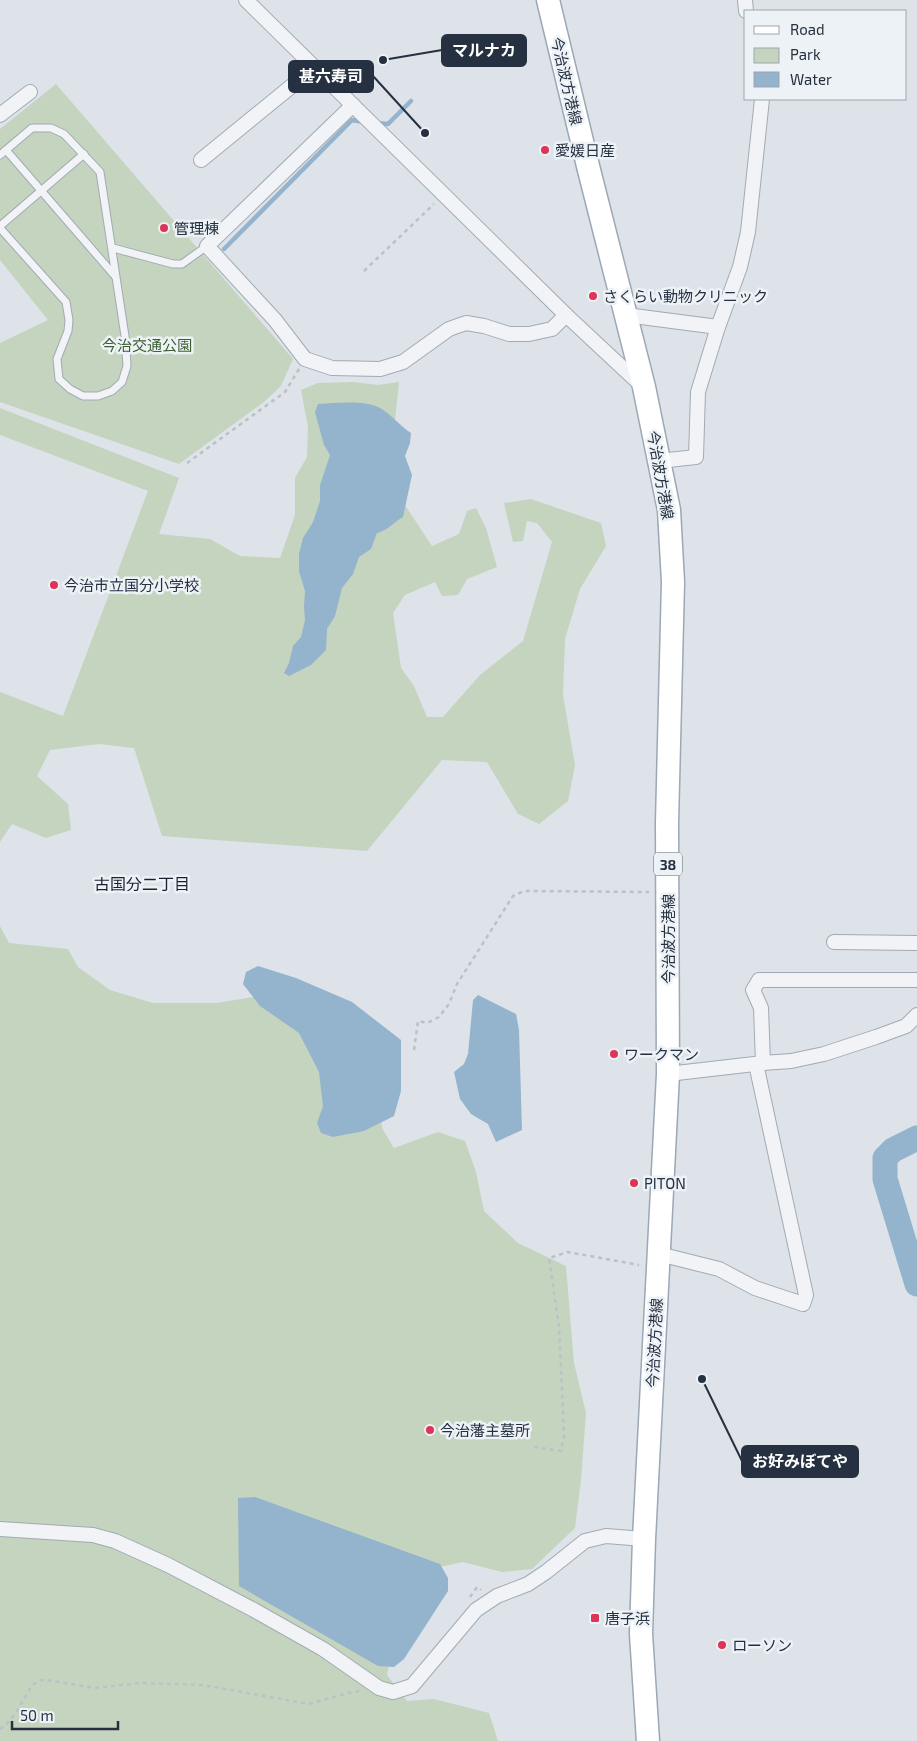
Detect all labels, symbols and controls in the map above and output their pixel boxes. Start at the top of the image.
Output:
legend [744,10,907,100]
text: Road [790,20,825,38]
callout: マルナカ [442,35,526,66]
street label: 今治波方港線 [548,35,586,127]
text: マルナカ [452,40,516,59]
text: Park [790,45,821,63]
callout: 甚六寿司 [289,61,373,92]
text: 甚六寿司 [299,66,363,85]
text: Water [790,70,832,88]
place label: 愛媛日産 [555,141,615,159]
marker: 愛媛日産 [539,144,551,156]
place label: 管理棟 [174,219,219,237]
marker: 管理棟 [158,222,170,234]
place label: さくらい動物クリニック [603,287,768,305]
marker: さくらい動物クリニック [587,290,599,302]
park label: 今治交通公園 [102,336,192,354]
street label: 今治波方港線 [644,429,678,521]
place label: 今治市立国分小学校 [64,576,199,594]
marker: 今治市立国分小学校 [48,579,60,591]
road number: 38 [654,852,682,876]
district label: 古国分二丁目 [94,874,190,893]
street label: 今治波方港線 [659,894,677,984]
place label: ワークマン [624,1045,699,1063]
marker: ワークマン [608,1048,620,1060]
place label: PITON [644,1174,686,1192]
marker: PITON [628,1177,640,1189]
street label: 今治波方港線 [643,1298,665,1388]
place label: 今治藩主墓所 [440,1421,530,1439]
marker: 今治藩主墓所 [424,1424,436,1436]
callout: お好みぼてや [742,1446,858,1477]
text: お好みぼてや [752,1451,848,1470]
place label: 唐子浜 [605,1609,650,1627]
marker: 唐子浜 [589,1612,601,1624]
place label: ローソン [732,1636,792,1654]
marker: ローソン [716,1639,728,1651]
scale bar [12,1698,119,1730]
text: 50 m [20,1706,54,1724]

